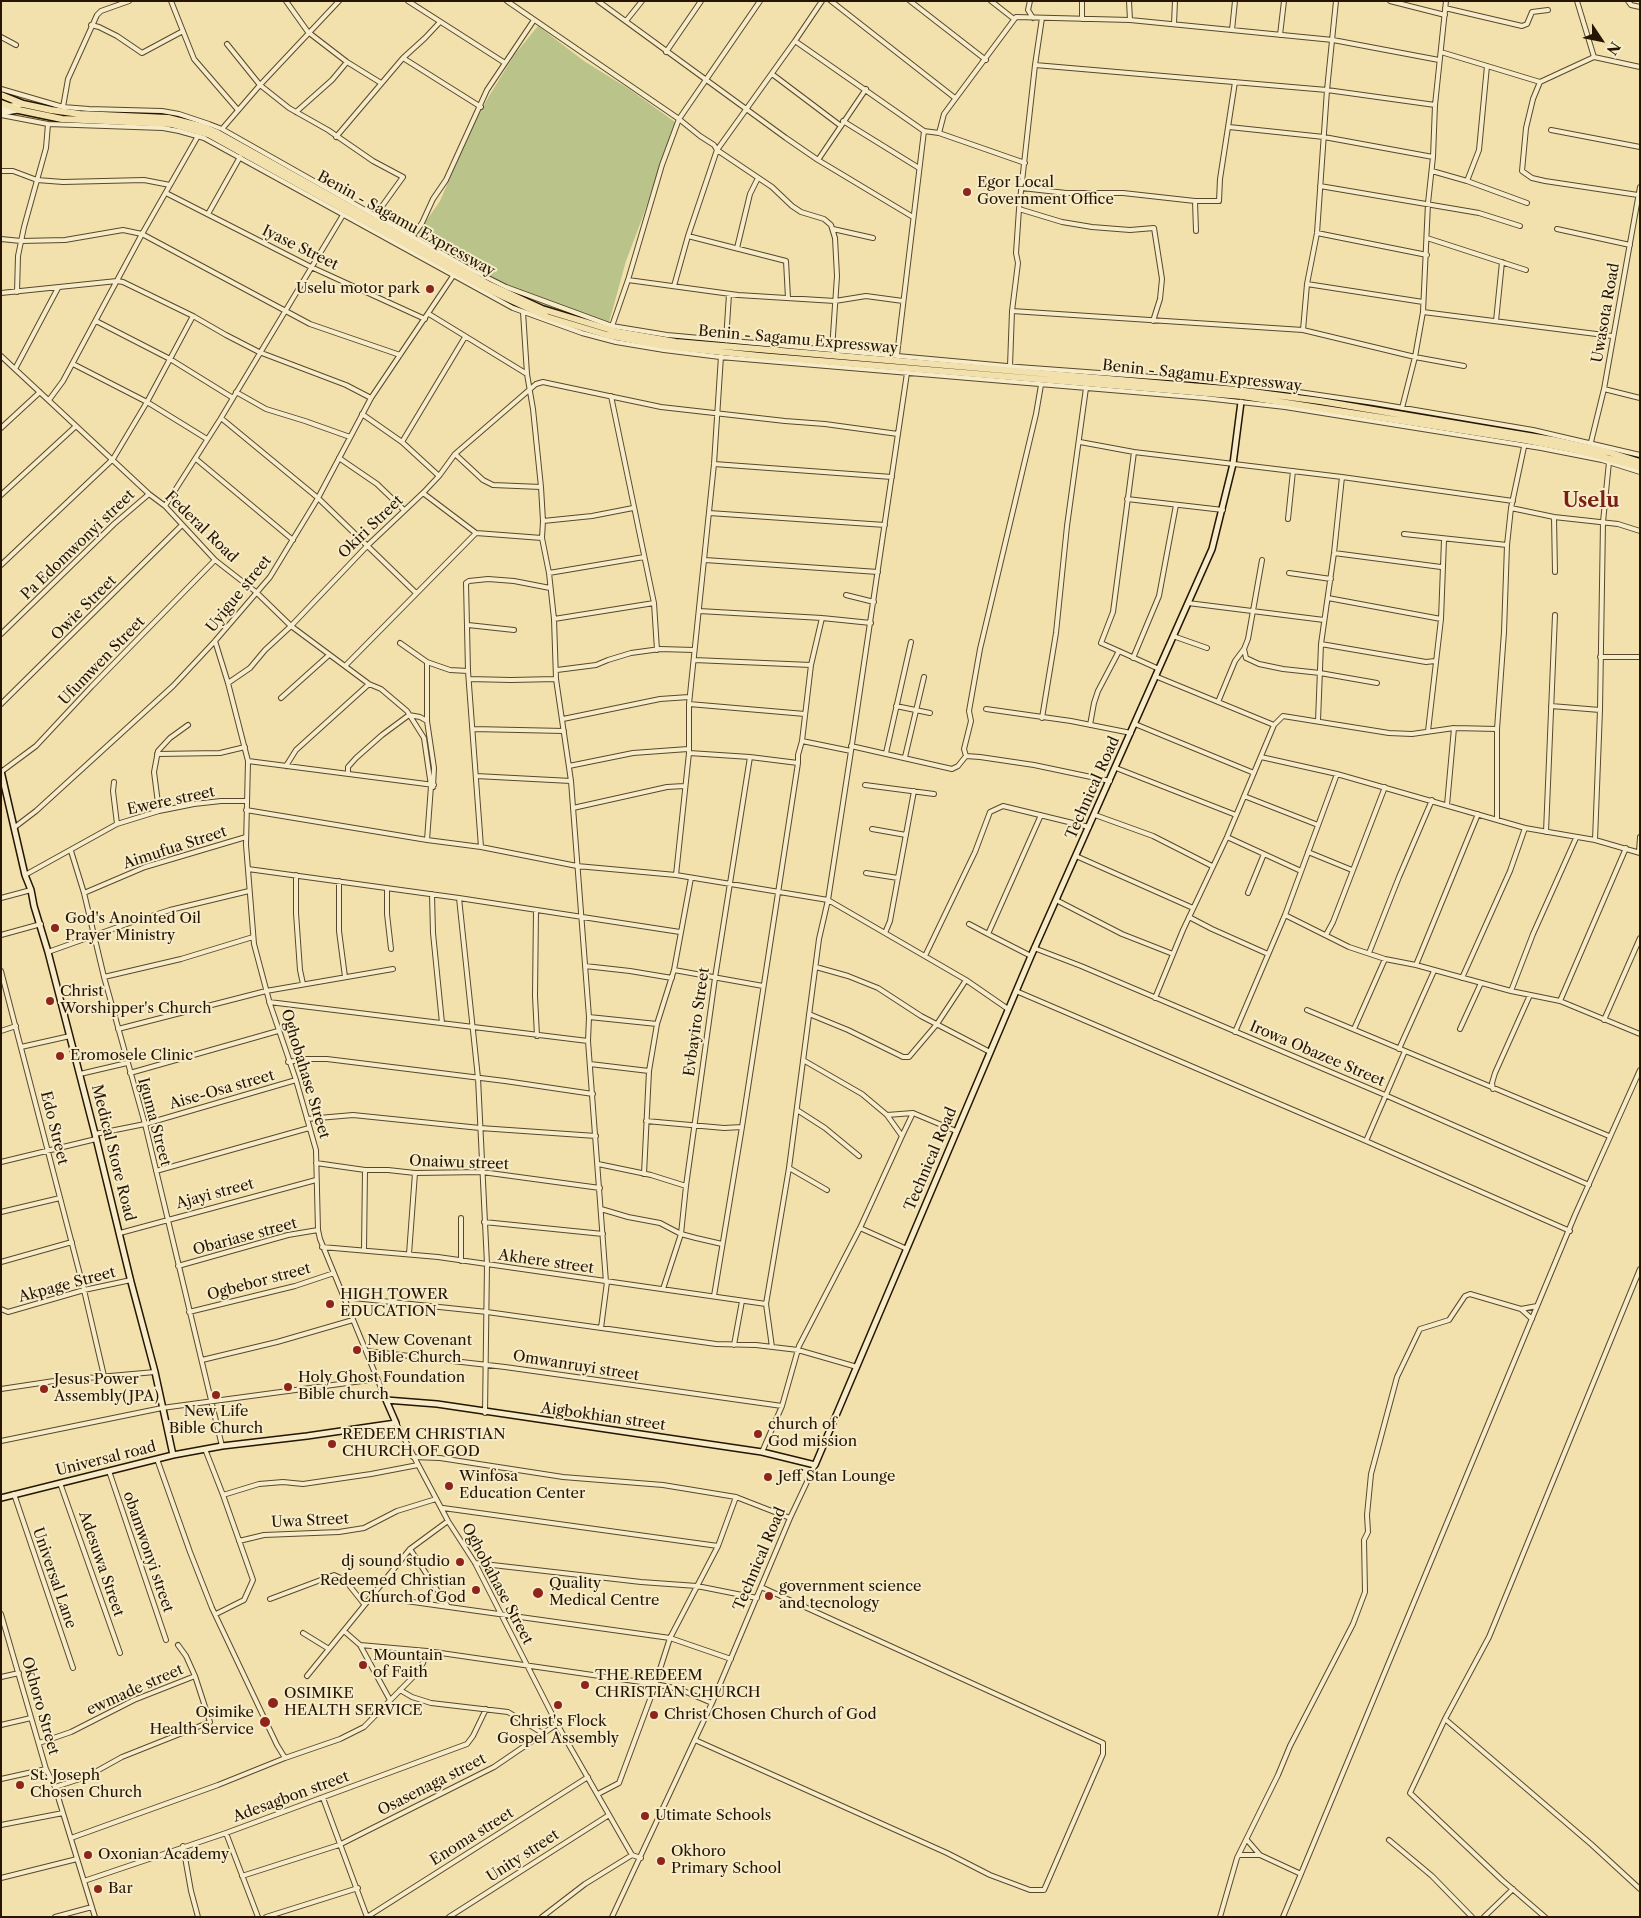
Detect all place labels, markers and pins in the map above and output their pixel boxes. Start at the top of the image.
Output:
place label: Egor Local Government Office [977,174,1114,209]
marker: Egor Local Government Office [961,186,973,198]
place label: Uselu motor park [296,280,420,298]
marker: Uselu motor park [424,283,436,295]
place label: God's Anointed Oil Prayer Ministry [65,910,201,945]
marker: God's Anointed Oil Prayer Ministry [49,922,61,934]
place label: Christ Worshipper's Church [60,983,212,1018]
marker: Christ Worshipper's Church [44,995,56,1007]
place label: Eromosele Clinic [70,1047,193,1065]
marker: Eromosele Clinic [54,1050,66,1062]
place label: HIGH TOWER EDUCATION [340,1286,448,1321]
marker: HIGH TOWER EDUCATION [324,1298,336,1310]
place label: New Covenant Bible Church [367,1332,472,1367]
marker: New Covenant Bible Church [351,1344,363,1356]
place label: Holy Ghost Foundation Bible church [298,1369,465,1404]
place label: Jesus Power Assembly(JPA) [54,1371,159,1406]
marker: Holy Ghost Foundation Bible church [282,1381,294,1393]
marker: Jesus Power Assembly(JPA) [38,1383,50,1395]
marker: New Life Bible Church [210,1389,222,1401]
place label: New Life Bible Church [169,1403,263,1438]
place label: church of God mission [768,1416,857,1451]
place label: REDEEM CHRISTIAN CHURCH OF GOD [342,1426,506,1461]
marker: church of God mission [752,1428,764,1440]
marker: REDEEM CHRISTIAN CHURCH OF GOD [326,1438,338,1450]
place label: Winfosa Education Center [459,1468,585,1503]
place label: Jeff Stan Lounge [778,1468,895,1486]
marker: Jeff Stan Lounge [762,1471,774,1483]
marker: Winfosa Education Center [443,1480,455,1492]
place label: dj sound studio [341,1553,450,1571]
marker: dj sound studio [454,1556,466,1568]
place label: Redeemed Christian Church of God [320,1572,466,1607]
place label: Quality Medical Centre [549,1575,659,1610]
place label: government science and tecnology [779,1578,922,1613]
marker: Redeemed Christian Church of God [470,1584,482,1596]
marker: Quality Medical Centre [531,1586,545,1600]
marker: government science and tecnology [763,1590,775,1602]
place label: Mountain of Faith [373,1647,443,1682]
marker: Mountain of Faith [357,1659,369,1671]
place label: THE REDEEM CHRISTIAN CHURCH [595,1667,761,1702]
marker: THE REDEEM CHRISTIAN CHURCH [579,1679,591,1691]
place label: OSIMIKE HEALTH SERVICE [284,1685,423,1720]
marker: OSIMIKE HEALTH SERVICE [266,1696,280,1710]
marker: Christ's Flock Gospel Assembly [552,1699,564,1711]
place label: Osimike Health Service [149,1704,254,1739]
place label: Christ Chosen Church of God [664,1706,877,1724]
marker: Christ Chosen Church of God [648,1709,660,1721]
place label: Christ's Flock Gospel Assembly [497,1713,619,1748]
marker: Osimike Health Service [258,1715,272,1729]
place label: St. Joseph Chosen Church [30,1767,142,1802]
marker: St. Joseph Chosen Church [14,1779,26,1791]
place label: Utimate Schools [655,1807,771,1825]
marker: Utimate Schools [639,1810,651,1822]
place label: Okhoro Primary School [671,1843,781,1878]
place label: Oxonian Academy [98,1846,229,1864]
marker: Oxonian Academy [82,1849,94,1861]
marker: Okhoro Primary School [655,1855,667,1867]
place label: Bar [108,1880,133,1898]
marker: Bar [92,1883,104,1895]

